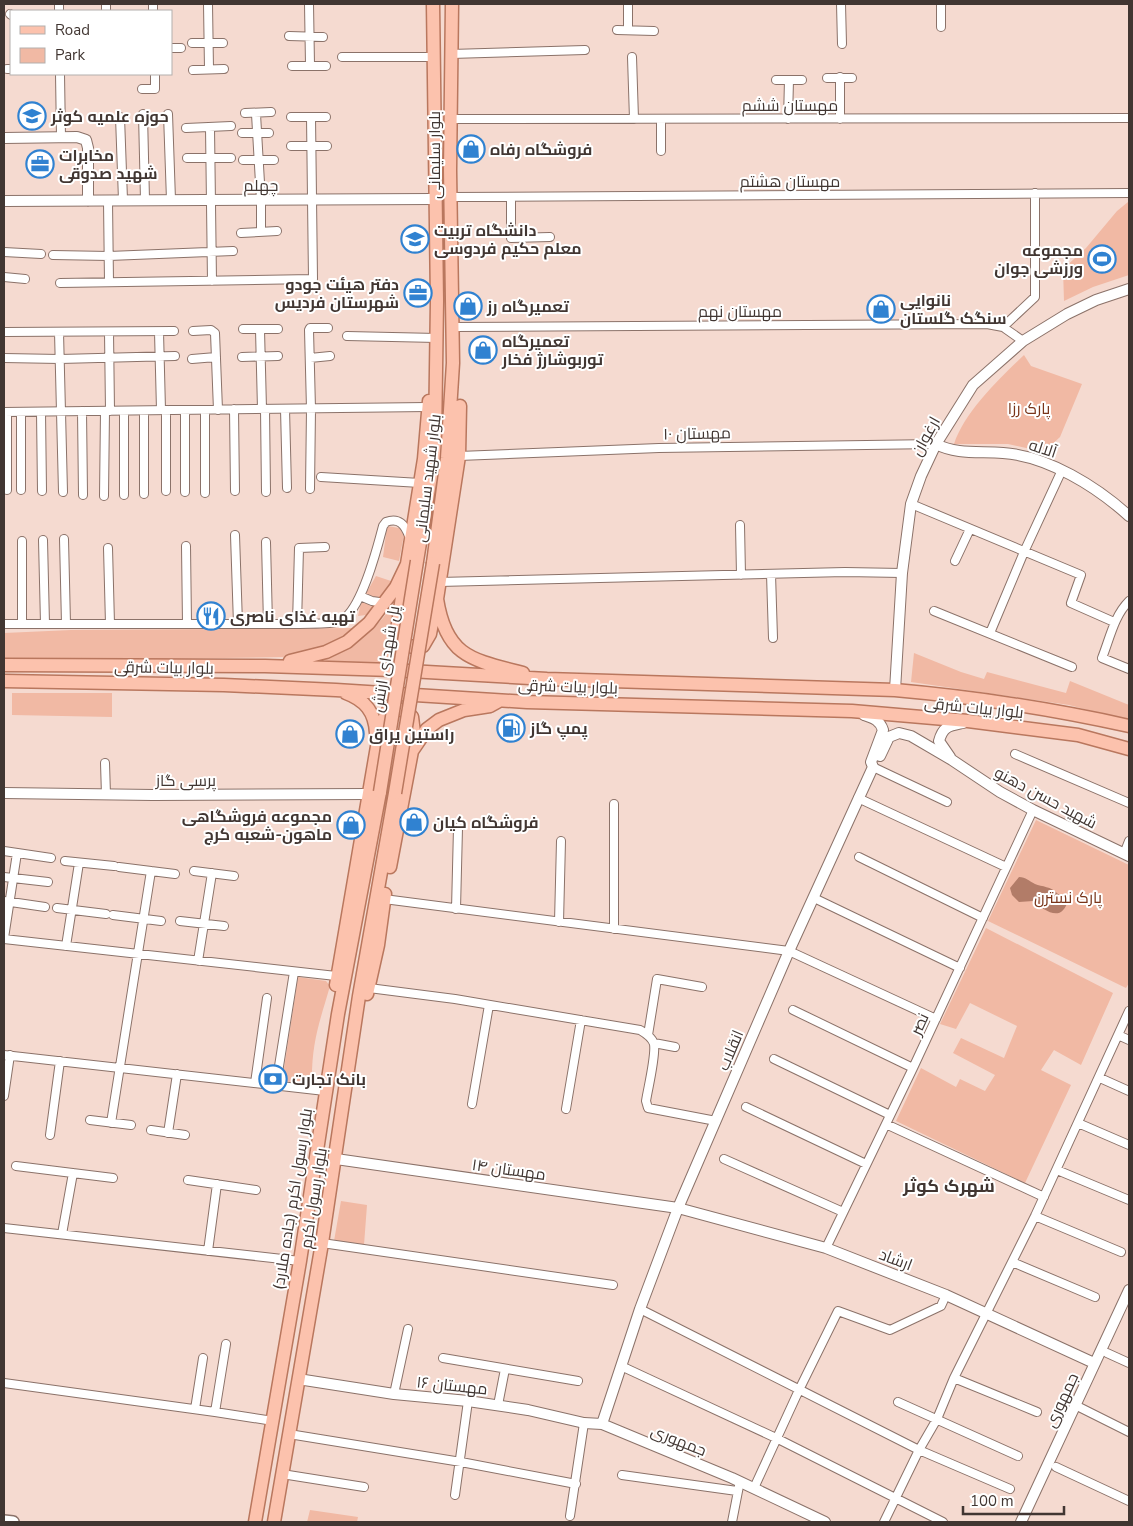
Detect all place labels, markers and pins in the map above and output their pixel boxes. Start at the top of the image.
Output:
school or university icon: حوزه علمیه کوثر [17,101,47,131]
place label: حوزه علمیه کوثر [50,106,169,128]
shop icon: فروشگاه رفاه [456,134,486,164]
place label: فروشگاه رفاه [490,139,592,161]
place label: مخابرات شهید صدوقی [59,145,157,185]
office icon: مخابرات شهید صدوقی [25,149,55,179]
place label: دانشگاه تربیت معلم حکیم فردوسی [434,220,582,260]
school or university icon: دانشگاه تربیت معلم حکیم فردوسی [400,224,430,254]
place label: مجموعه ورزشی جوان [994,240,1083,280]
sports icon: مجموعه ورزشی جوان [1087,244,1117,274]
place label: دفتر هیئت جودو شهرستان فردیس [275,274,399,314]
office icon: دفتر هیئت جودو شهرستان فردیس [403,278,433,308]
place label: نانوایی سنگک گلستان [900,290,1007,330]
shop icon: تعمیرگاه رز [453,291,483,321]
shop icon: نانوایی سنگک گلستان [866,294,896,324]
place label: تعمیرگاه رز [486,296,570,318]
place label: تعمیرگاه توربوشارژ فخار [501,331,604,371]
shop icon: تعمیرگاه توربوشارژ فخار [468,335,498,365]
restaurant icon: تهیه غذای ناصری [196,601,226,631]
place label: تهیه غذای ناصری [230,606,356,628]
fuel station icon: پمپ گاز [496,713,526,743]
place label: پمپ گاز [529,718,588,740]
shop icon: راستین یراق [335,719,365,749]
place label: راستین یراق [369,724,454,746]
place label: مجموعه فروشگاهی ماهون-شعبه کرج [182,806,332,846]
shop icon: فروشگاه کیان [399,807,429,837]
shop icon: مجموعه فروشگاهی ماهون-شعبه کرج [336,810,366,840]
place label: فروشگاه کیان [433,812,539,834]
bank icon: بانک تجارت [258,1064,288,1094]
place label: بانک تجارت [292,1069,366,1091]

